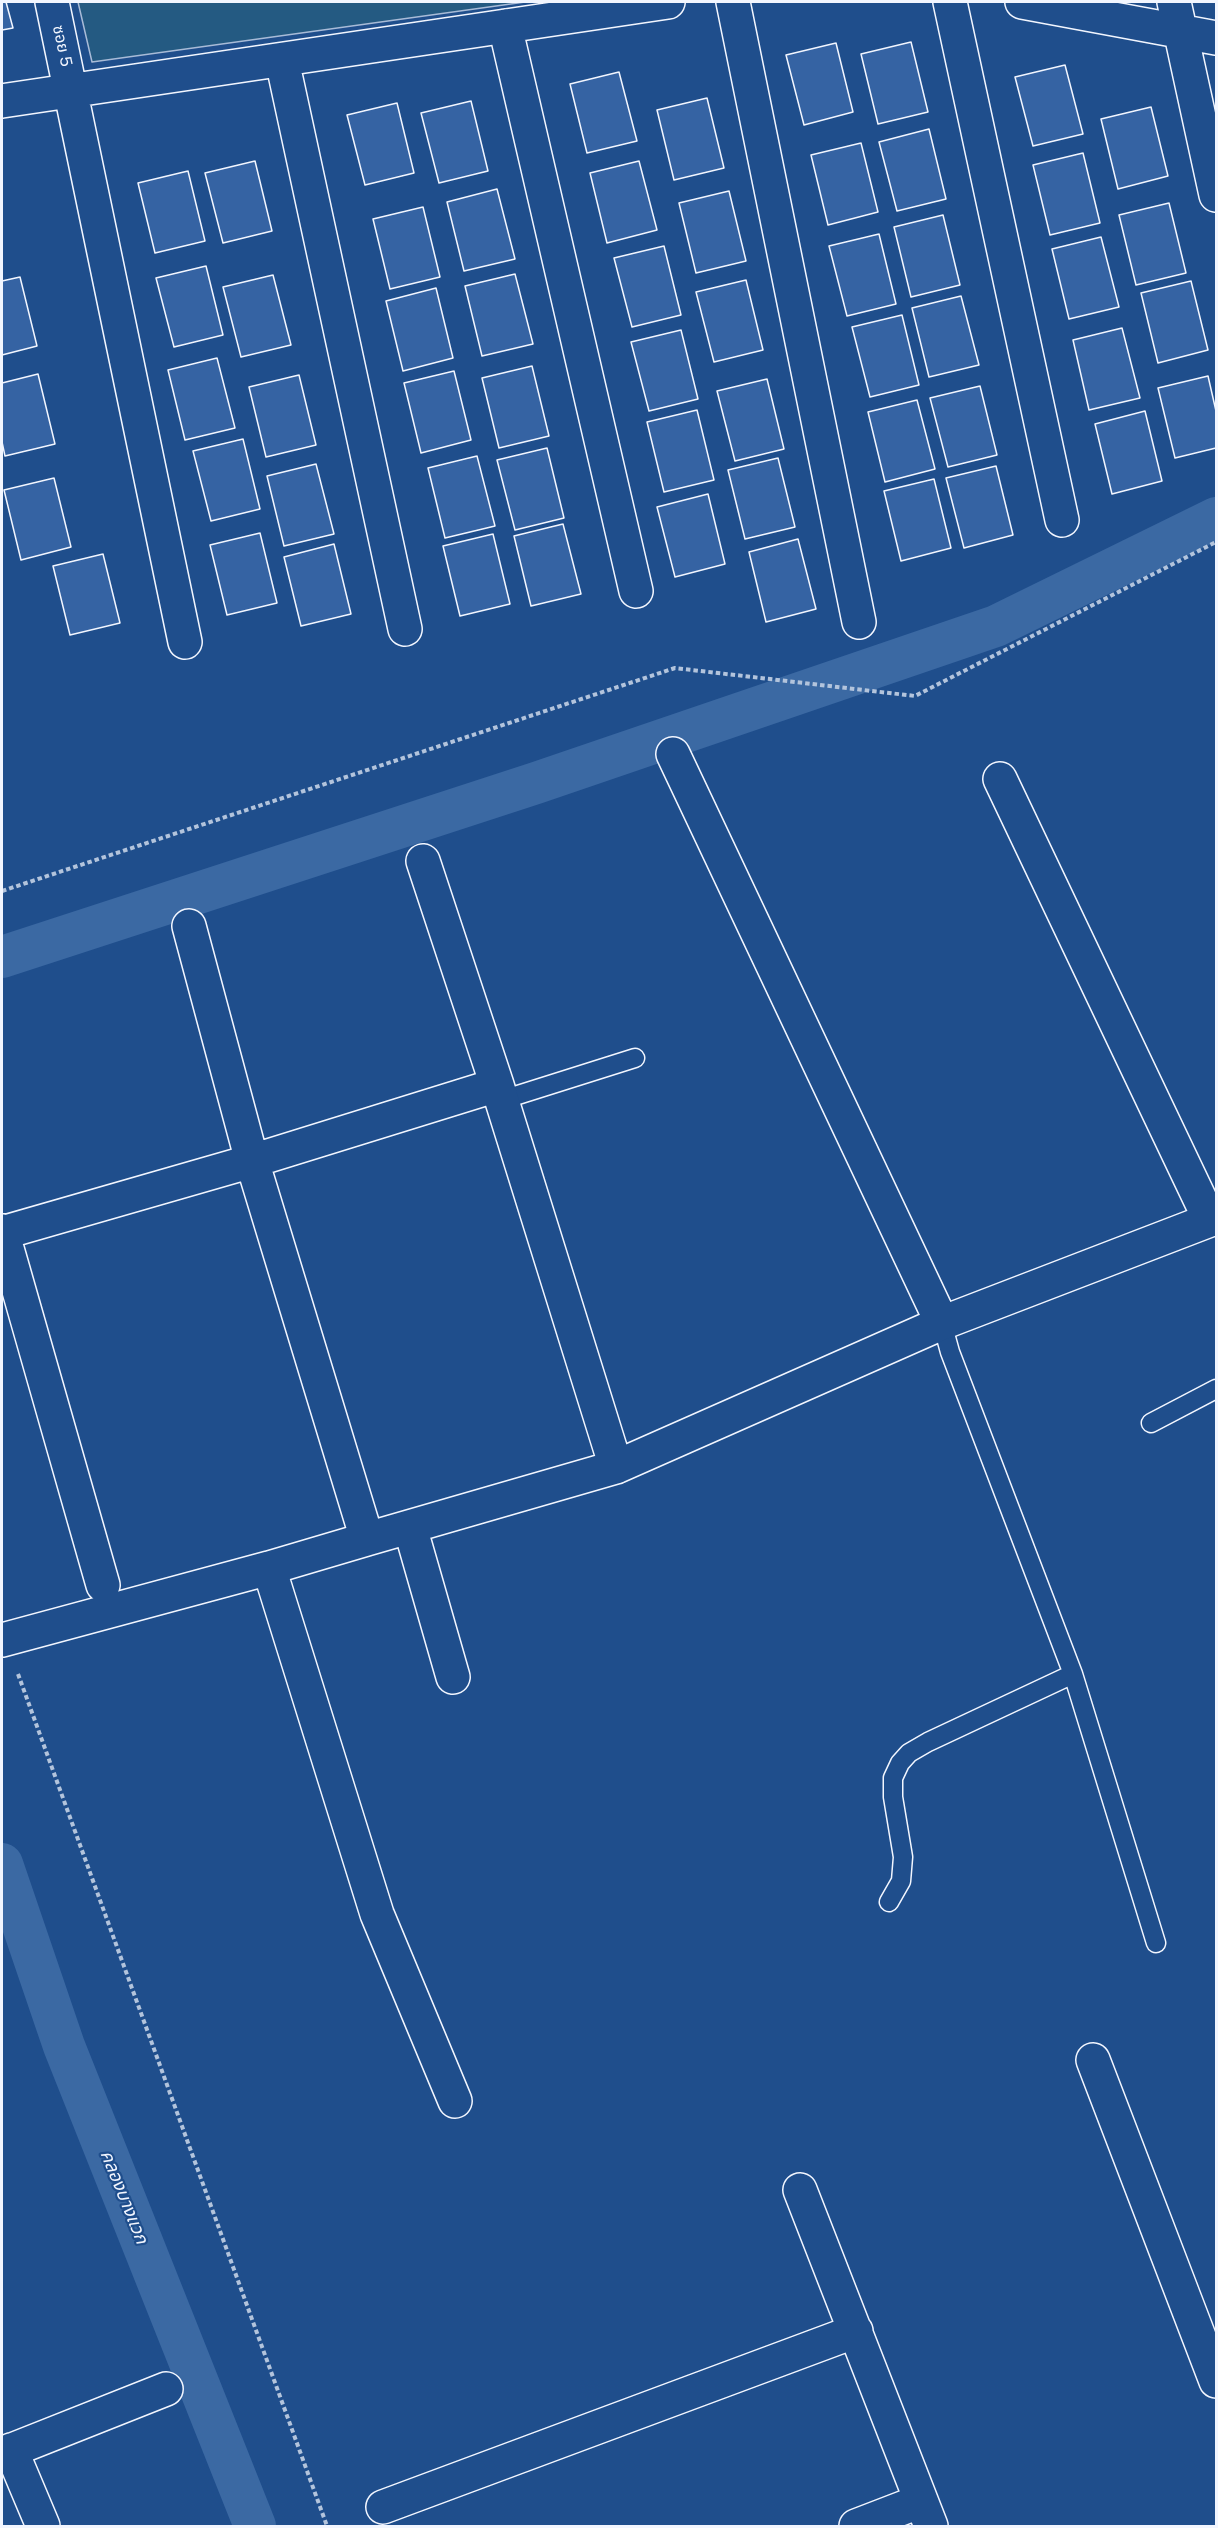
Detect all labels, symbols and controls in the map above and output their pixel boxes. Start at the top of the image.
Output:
street label: ซอย 5 [48,24,76,68]
water label: คลองบางแวก [95,2147,153,2247]

